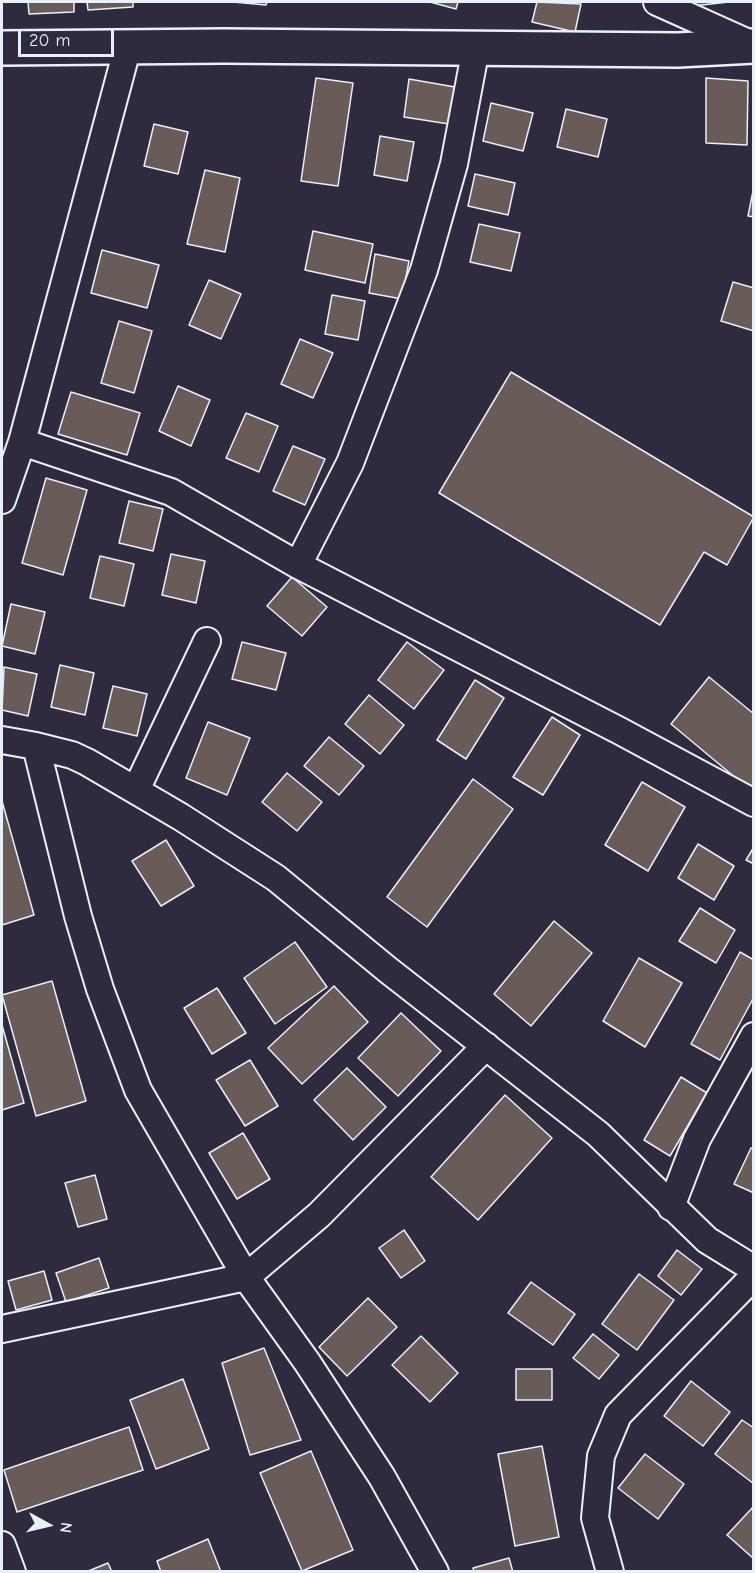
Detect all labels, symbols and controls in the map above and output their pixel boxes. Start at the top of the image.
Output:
scale bar [21,18,117,56]
text: 20 m [29,30,70,51]
north arrow [18,1495,78,1555]
text: N [56,1521,75,1534]

